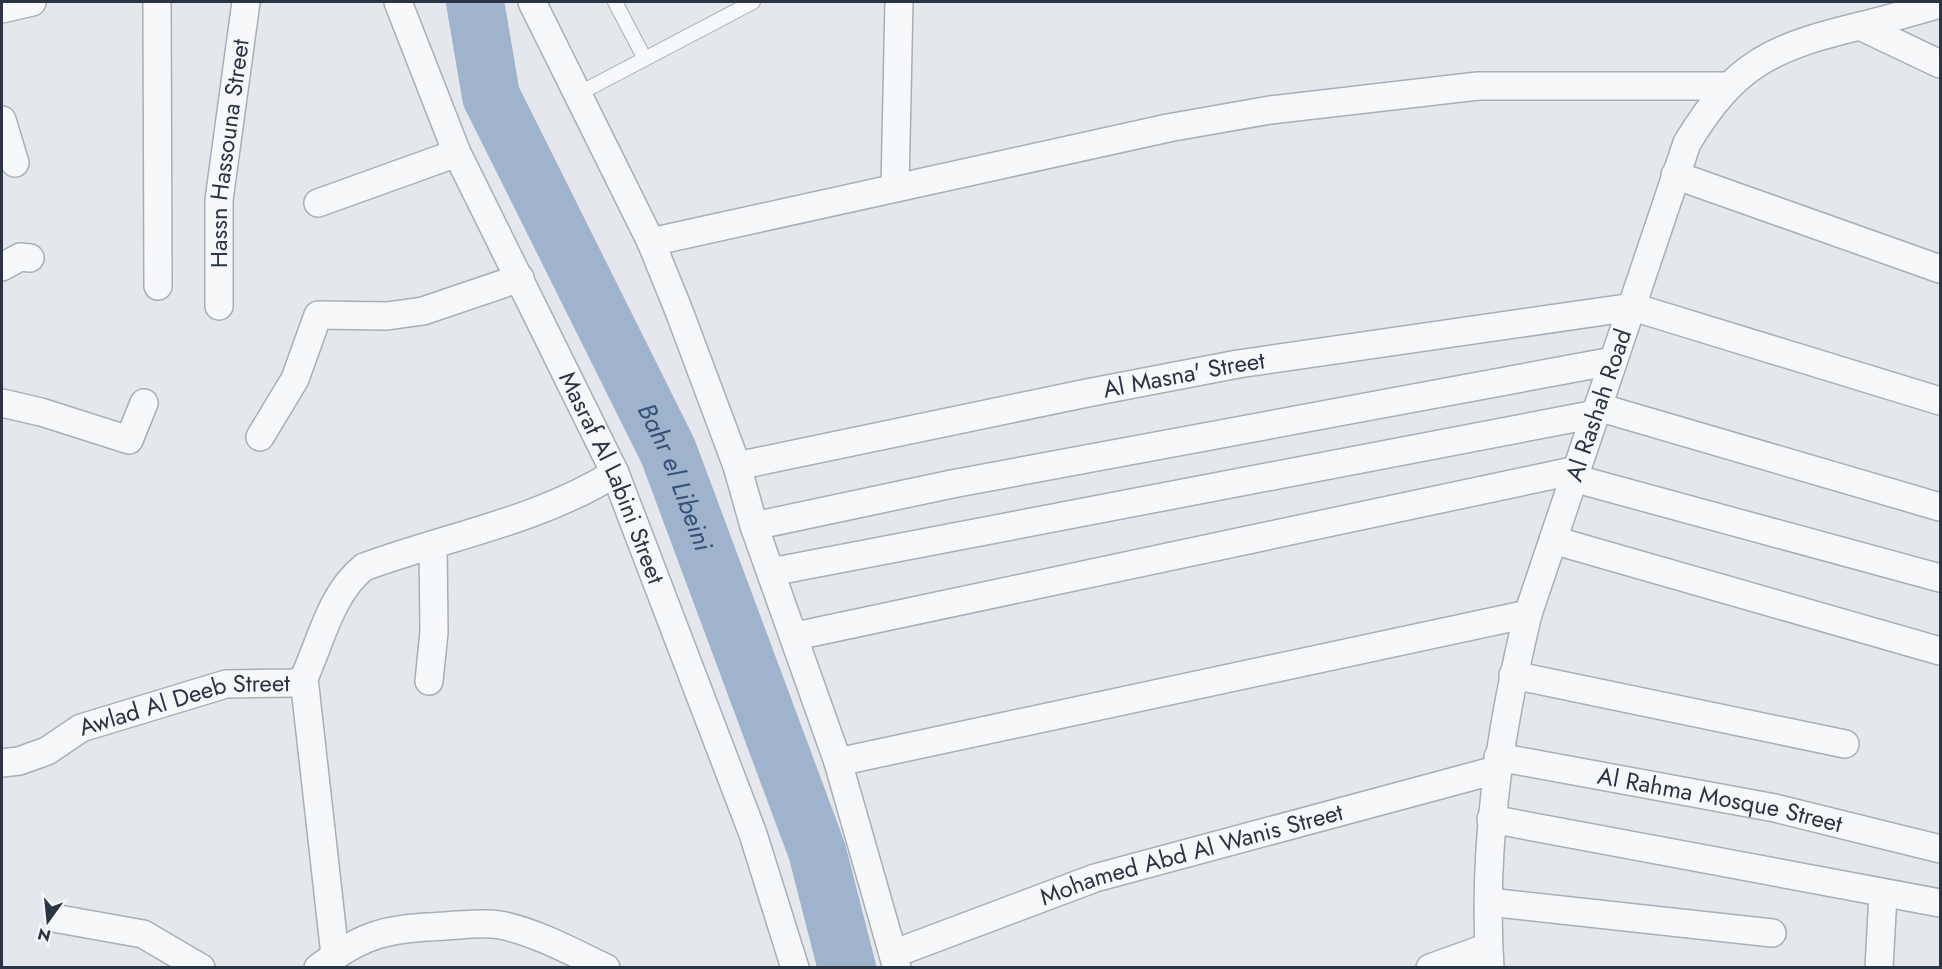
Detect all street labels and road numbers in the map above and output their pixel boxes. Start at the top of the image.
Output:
street label: Hassn Hassouna Street [201,37,258,268]
street label: Al Rashah Road [1556,324,1640,486]
street label: Al Masna' Street [1100,342,1267,407]
street label: Masraf Al Labini Street [550,365,674,589]
street label: Awlad Al Deeb Street [75,665,290,745]
street label: Al Rahma Mosque Street [1595,758,1846,841]
street label: Mohamed Abd Al Wanis Street [1035,794,1347,914]

